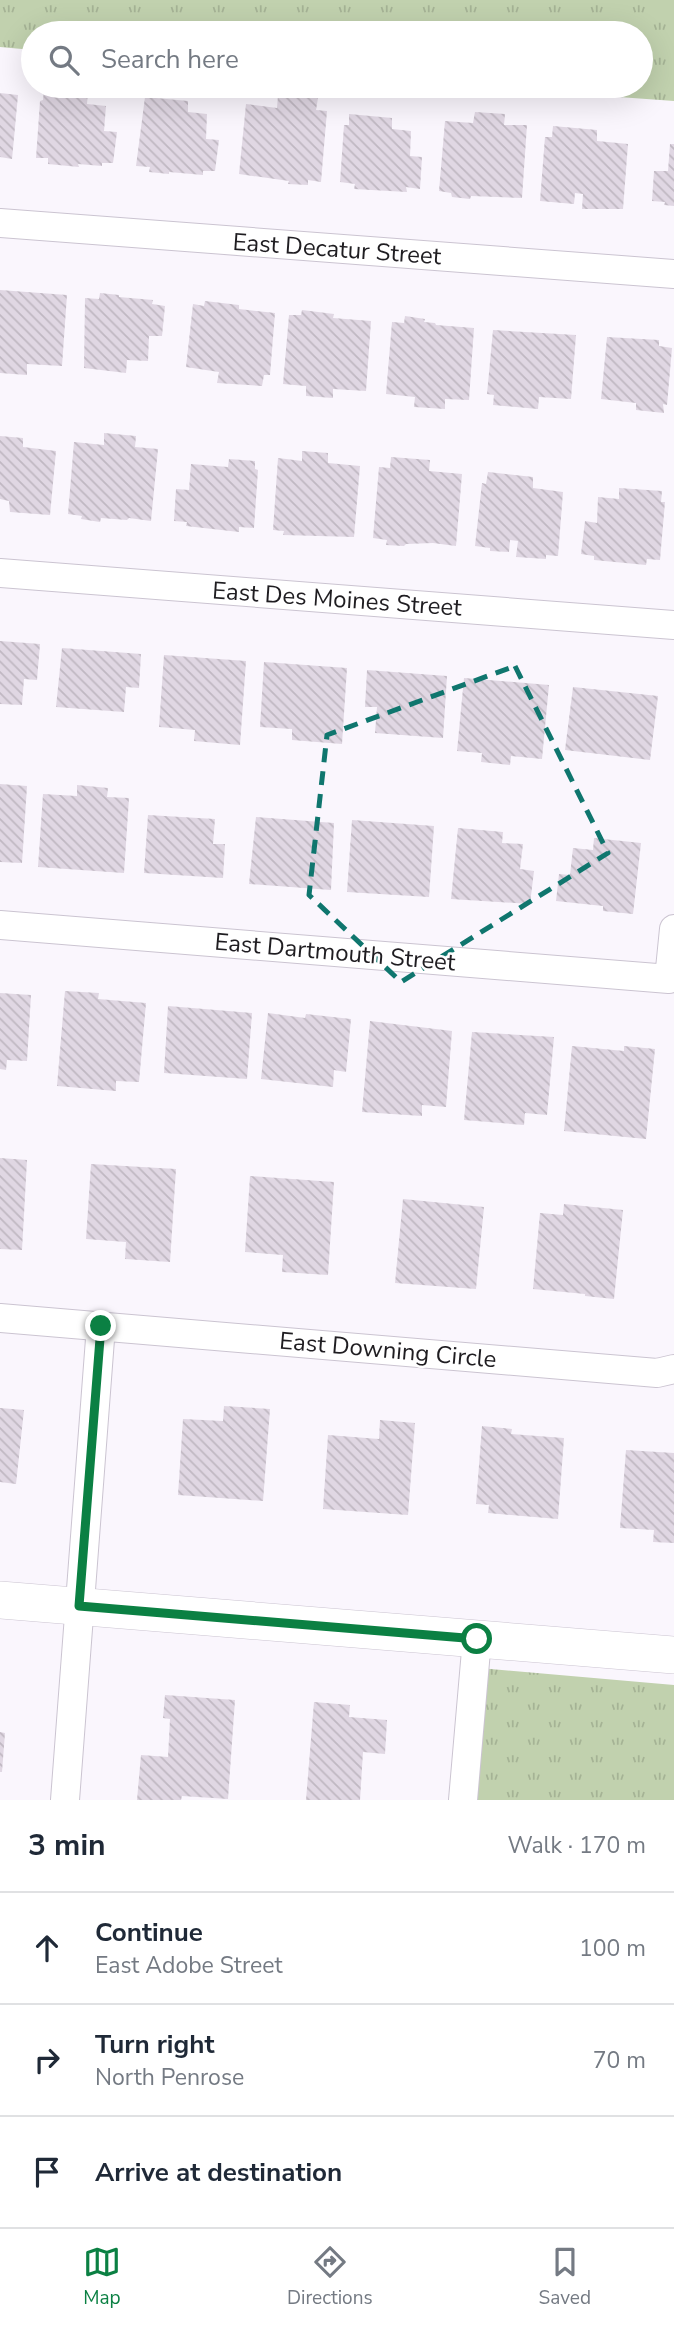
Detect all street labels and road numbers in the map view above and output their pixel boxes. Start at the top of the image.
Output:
street label: East Decatur Street [232,226,443,272]
street label: East Des Moines Street [211,574,463,624]
street label: East Dartmouth Street [213,926,457,979]
street label: East Downing Circle [278,1325,498,1375]

